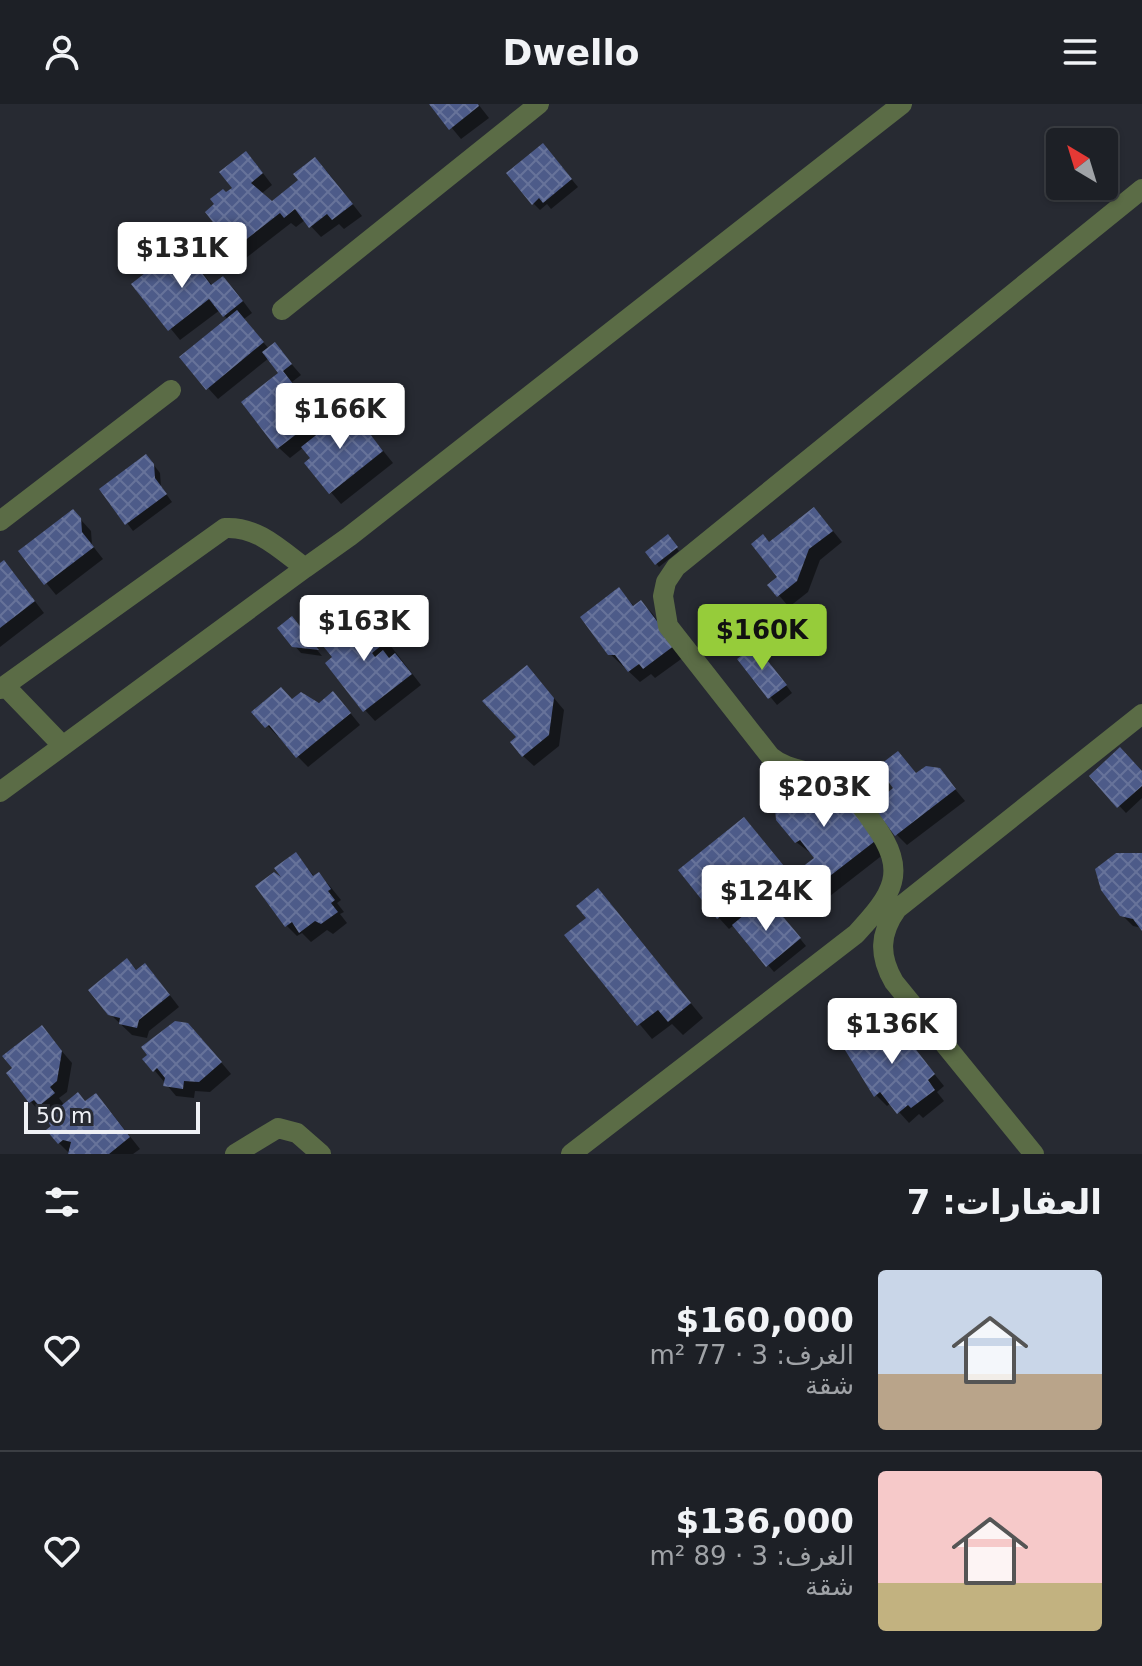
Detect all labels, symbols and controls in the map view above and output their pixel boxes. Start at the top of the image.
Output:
icon: person [40,30,84,74]
icon: menu [1058,30,1102,74]
text: Dwello [503,32,639,73]
north arrow [1046,128,1118,200]
map controls [1046,128,1118,200]
pin: $131K [126,222,238,290]
text: $131K [136,233,228,263]
pin: $166K [284,383,396,451]
text: $166K [294,394,386,424]
pin: $163K [308,595,420,663]
pin: $160K [706,604,818,672]
text: $163K [318,606,410,636]
text: $160K [716,615,808,645]
pin: $203K [768,761,880,829]
text: $203K [778,772,870,802]
pin: $124K [710,865,822,933]
text: $124K [720,876,812,906]
pin: $136K [836,998,948,1066]
text: $136K [846,1009,938,1039]
scale bar [24,1098,200,1134]
text: 50 m [36,1103,92,1128]
icon: filters [40,1180,84,1224]
text: العقارات: 7 [907,1182,1102,1222]
text: $160,000 [675,1300,854,1340]
icon: home [942,1302,1038,1398]
icon: heart [40,1328,84,1372]
text: الغرف: 3 · 77 m² [650,1340,854,1370]
text: شقة [805,1370,854,1400]
text: $136,000 [675,1501,854,1541]
icon: home [942,1503,1038,1599]
icon: heart [40,1529,84,1573]
text: الغرف: 3 · 89 m² [650,1541,854,1571]
text: شقة [805,1571,854,1601]

